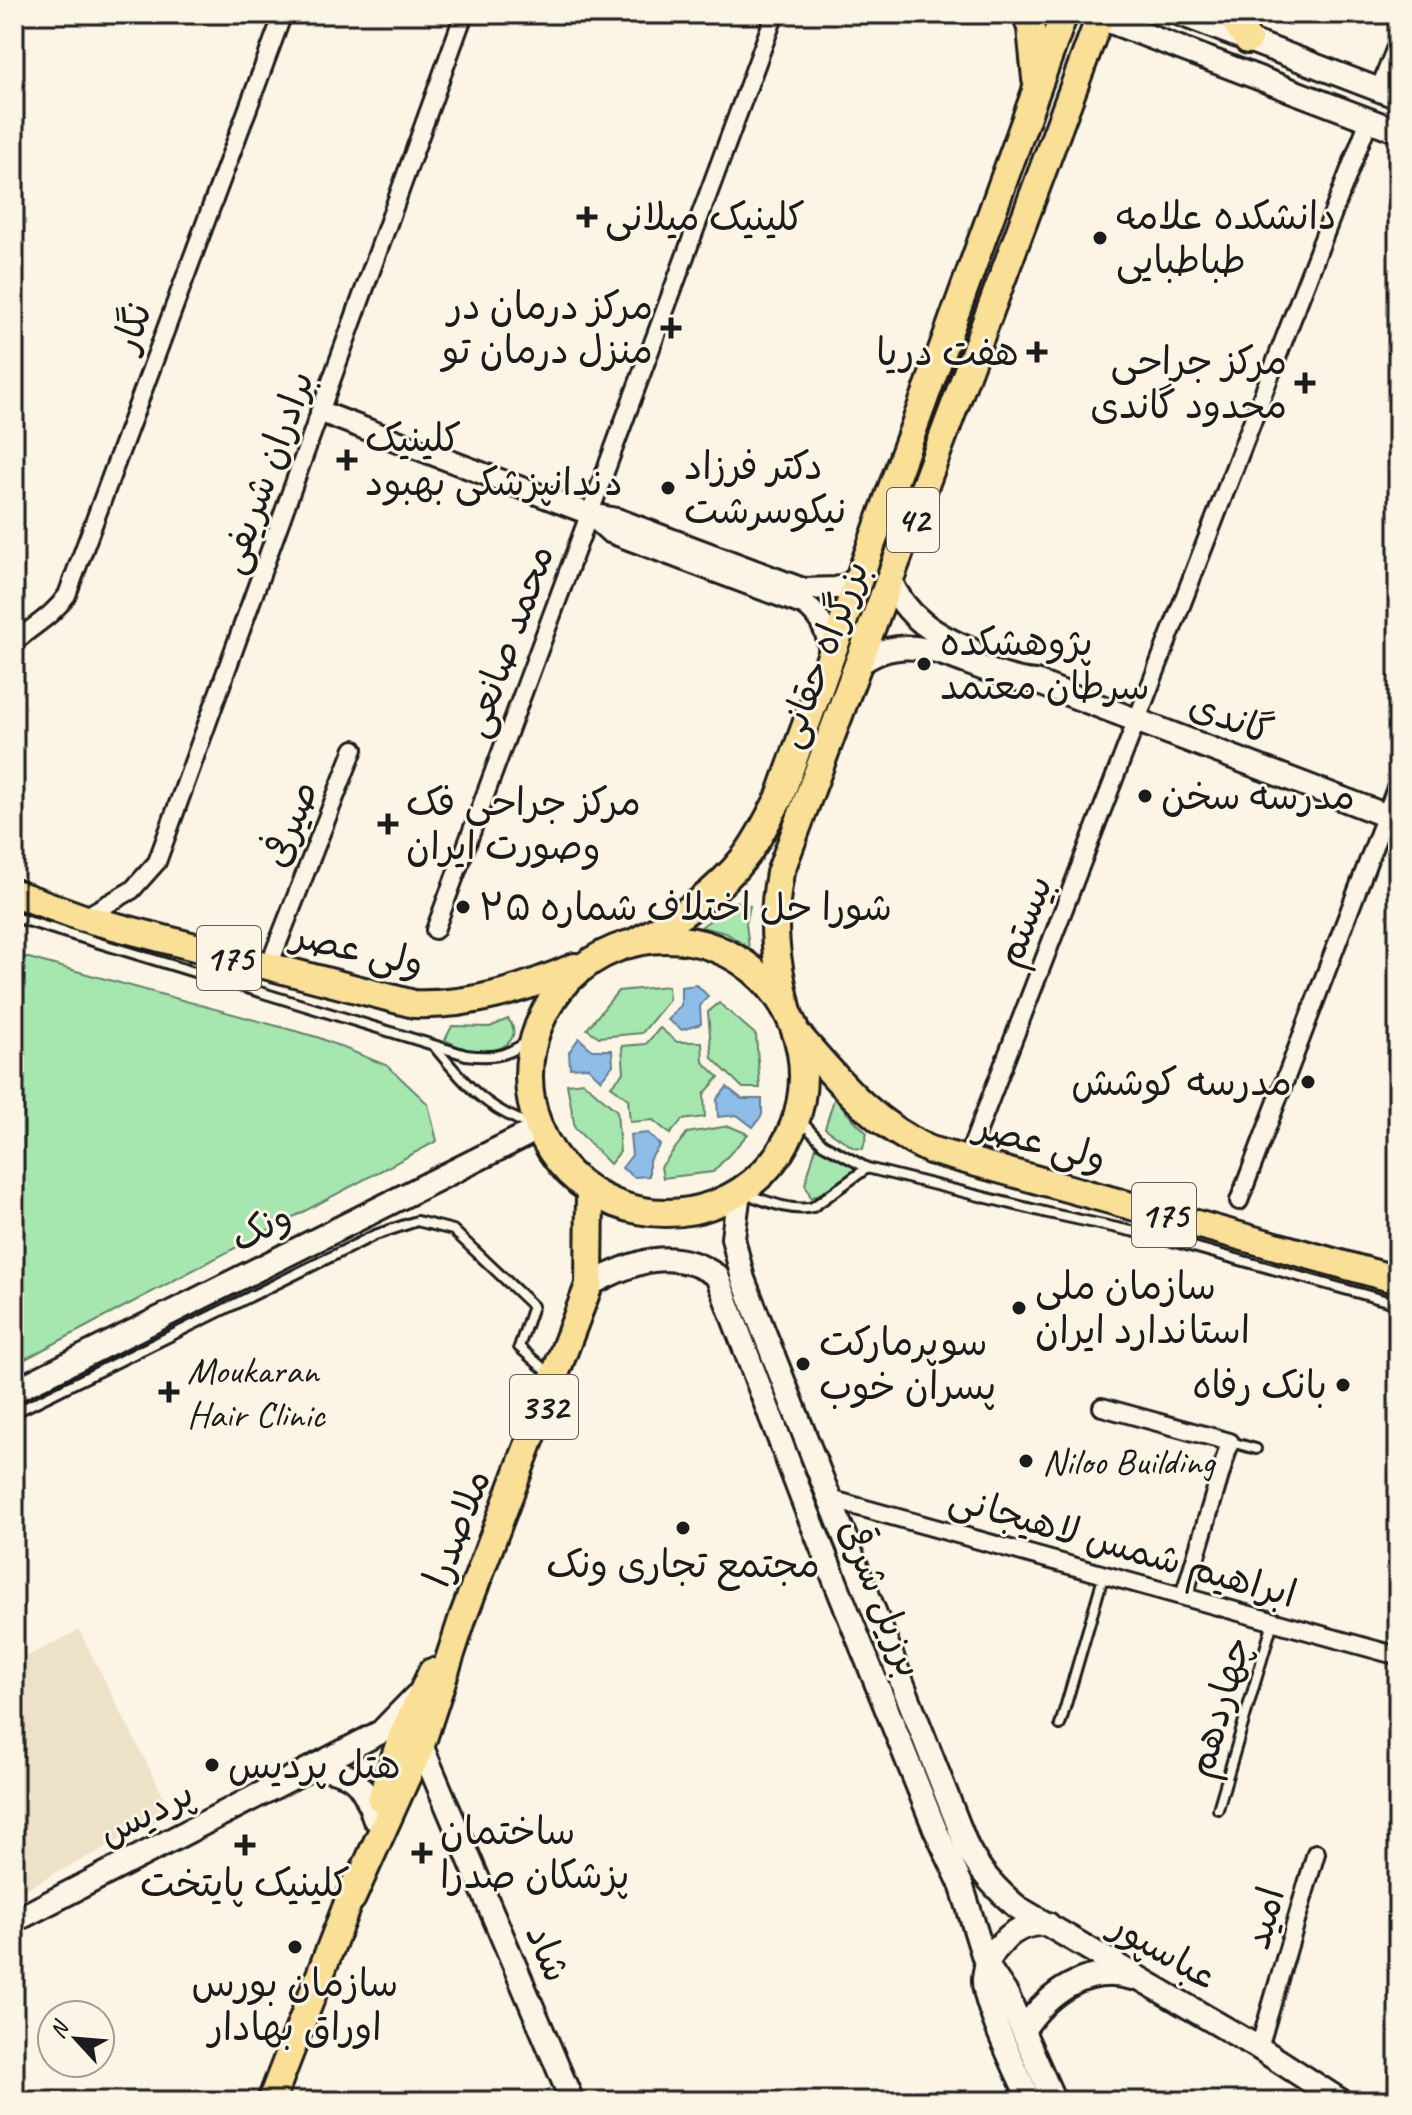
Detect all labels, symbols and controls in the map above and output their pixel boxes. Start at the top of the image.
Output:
place label: دانشکده علامه طباطبایی [1116,193,1337,285]
place label: کلینیک میلانی [605,194,805,242]
marker: کلینیک میلانی [576,206,598,228]
marker: دانشکده علامه طباطبایی [1091,229,1109,247]
place label: مرکز درمان در منزل درمان تو [439,283,653,374]
street label: نگار [101,296,162,361]
marker: مرکز درمان در منزل درمان تو [660,317,682,339]
place label: هفت دریا [876,329,1019,376]
place label: مرکز جراحی محدود گاندی [1090,338,1287,429]
marker: هفت دریا [1026,341,1048,363]
street label: برادران شریفی [208,364,325,580]
marker: مرکز جراحی محدود گاندی [1294,372,1316,394]
place label: کلینیک دندانپزشکی بهبود [365,415,623,507]
place label: دکتر فرزاد نیکوسرشت [684,443,846,534]
marker: کلینیک دندانپزشکی بهبود [336,449,358,471]
marker: دکتر فرزاد نیکوسرشت [659,479,677,497]
road number: 42 [887,488,939,552]
street label: محمد صانعی [451,538,565,744]
street label: بزرگراه حقانی [765,554,880,755]
place label: پژوهشکده سرطان معتمد [940,619,1150,710]
marker: پژوهشکده سرطان معتمد [915,655,933,673]
street label: گاندی [1183,681,1279,755]
place label: مدرسه سخن [1161,773,1355,820]
street label: صیرفی [252,774,328,874]
place label: مرکز جراحی فک وصورت ایران [406,779,641,870]
marker: مدرسه سخن [1136,787,1154,805]
marker: مرکز جراحی فک وصورت ایران [377,813,399,835]
street label: بیستم [985,869,1067,975]
place label: شورا حل اختلاف شماره ۲۵ [479,884,892,931]
marker: شورا حل اختلاف شماره ۲۵ [454,898,472,916]
street label: ولی عصر [285,910,428,988]
road number: 175 [197,926,261,990]
place label: مدرسه کوشش [1071,1059,1292,1106]
marker: مدرسه کوشش [1299,1073,1317,1091]
street label: ولی عصر [967,1101,1112,1183]
road number: 175 [1132,1183,1196,1247]
street label: ونک [223,1192,299,1262]
place label: سازمان ملی استاندارد ایران [1035,1263,1250,1354]
marker: سازمان ملی استاندارد ایران [1010,1299,1028,1317]
place label: سوپرمارکت پسران خوب [819,1319,996,1410]
place label: Moukaran Hair Clinic [187,1347,327,1438]
marker: سوپرمارکت پسران خوب [794,1355,812,1373]
place label: بانک رفاه [1192,1362,1327,1409]
road number: 332 [510,1375,578,1439]
marker: بانک رفاه [1334,1376,1352,1394]
marker: Moukaran Hair Clinic [158,1381,180,1403]
place label: Niloo Building [1042,1438,1216,1485]
marker: Niloo Building [1017,1452,1035,1470]
street label: ملاصدرا [413,1463,501,1593]
street label: ابراهیم شمس لاهیجانی [943,1474,1302,1623]
street label: برزیل شرقی [828,1512,934,1684]
marker: مجتمع تجاری ونک [674,1519,692,1537]
place label: مجتمع تجاری ونک [546,1541,820,1591]
street label: چهاردهم [1176,1631,1266,1785]
place label: هتل پردیس [228,1742,401,1789]
marker: هتل پردیس [203,1756,221,1774]
street label: پردیس [91,1769,201,1857]
place label: ساختمان پزشکان صدرا [440,1808,630,1899]
marker: کلینیک پایتخت [234,1834,256,1856]
marker: ساختمان پزشکان صدرا [411,1842,433,1864]
place label: کلینیک پایتخت [140,1860,350,1907]
street label: امید [1233,1882,1295,1954]
street label: عباسپور [1100,1900,1226,2000]
street label: شاد [515,1917,581,1989]
marker: سازمان بورس اوراق بهادار [286,1938,304,1956]
place label: سازمان بورس اوراق بهادار [192,1960,398,2051]
north arrow [36,1999,116,2079]
text: N [43,2015,76,2043]

